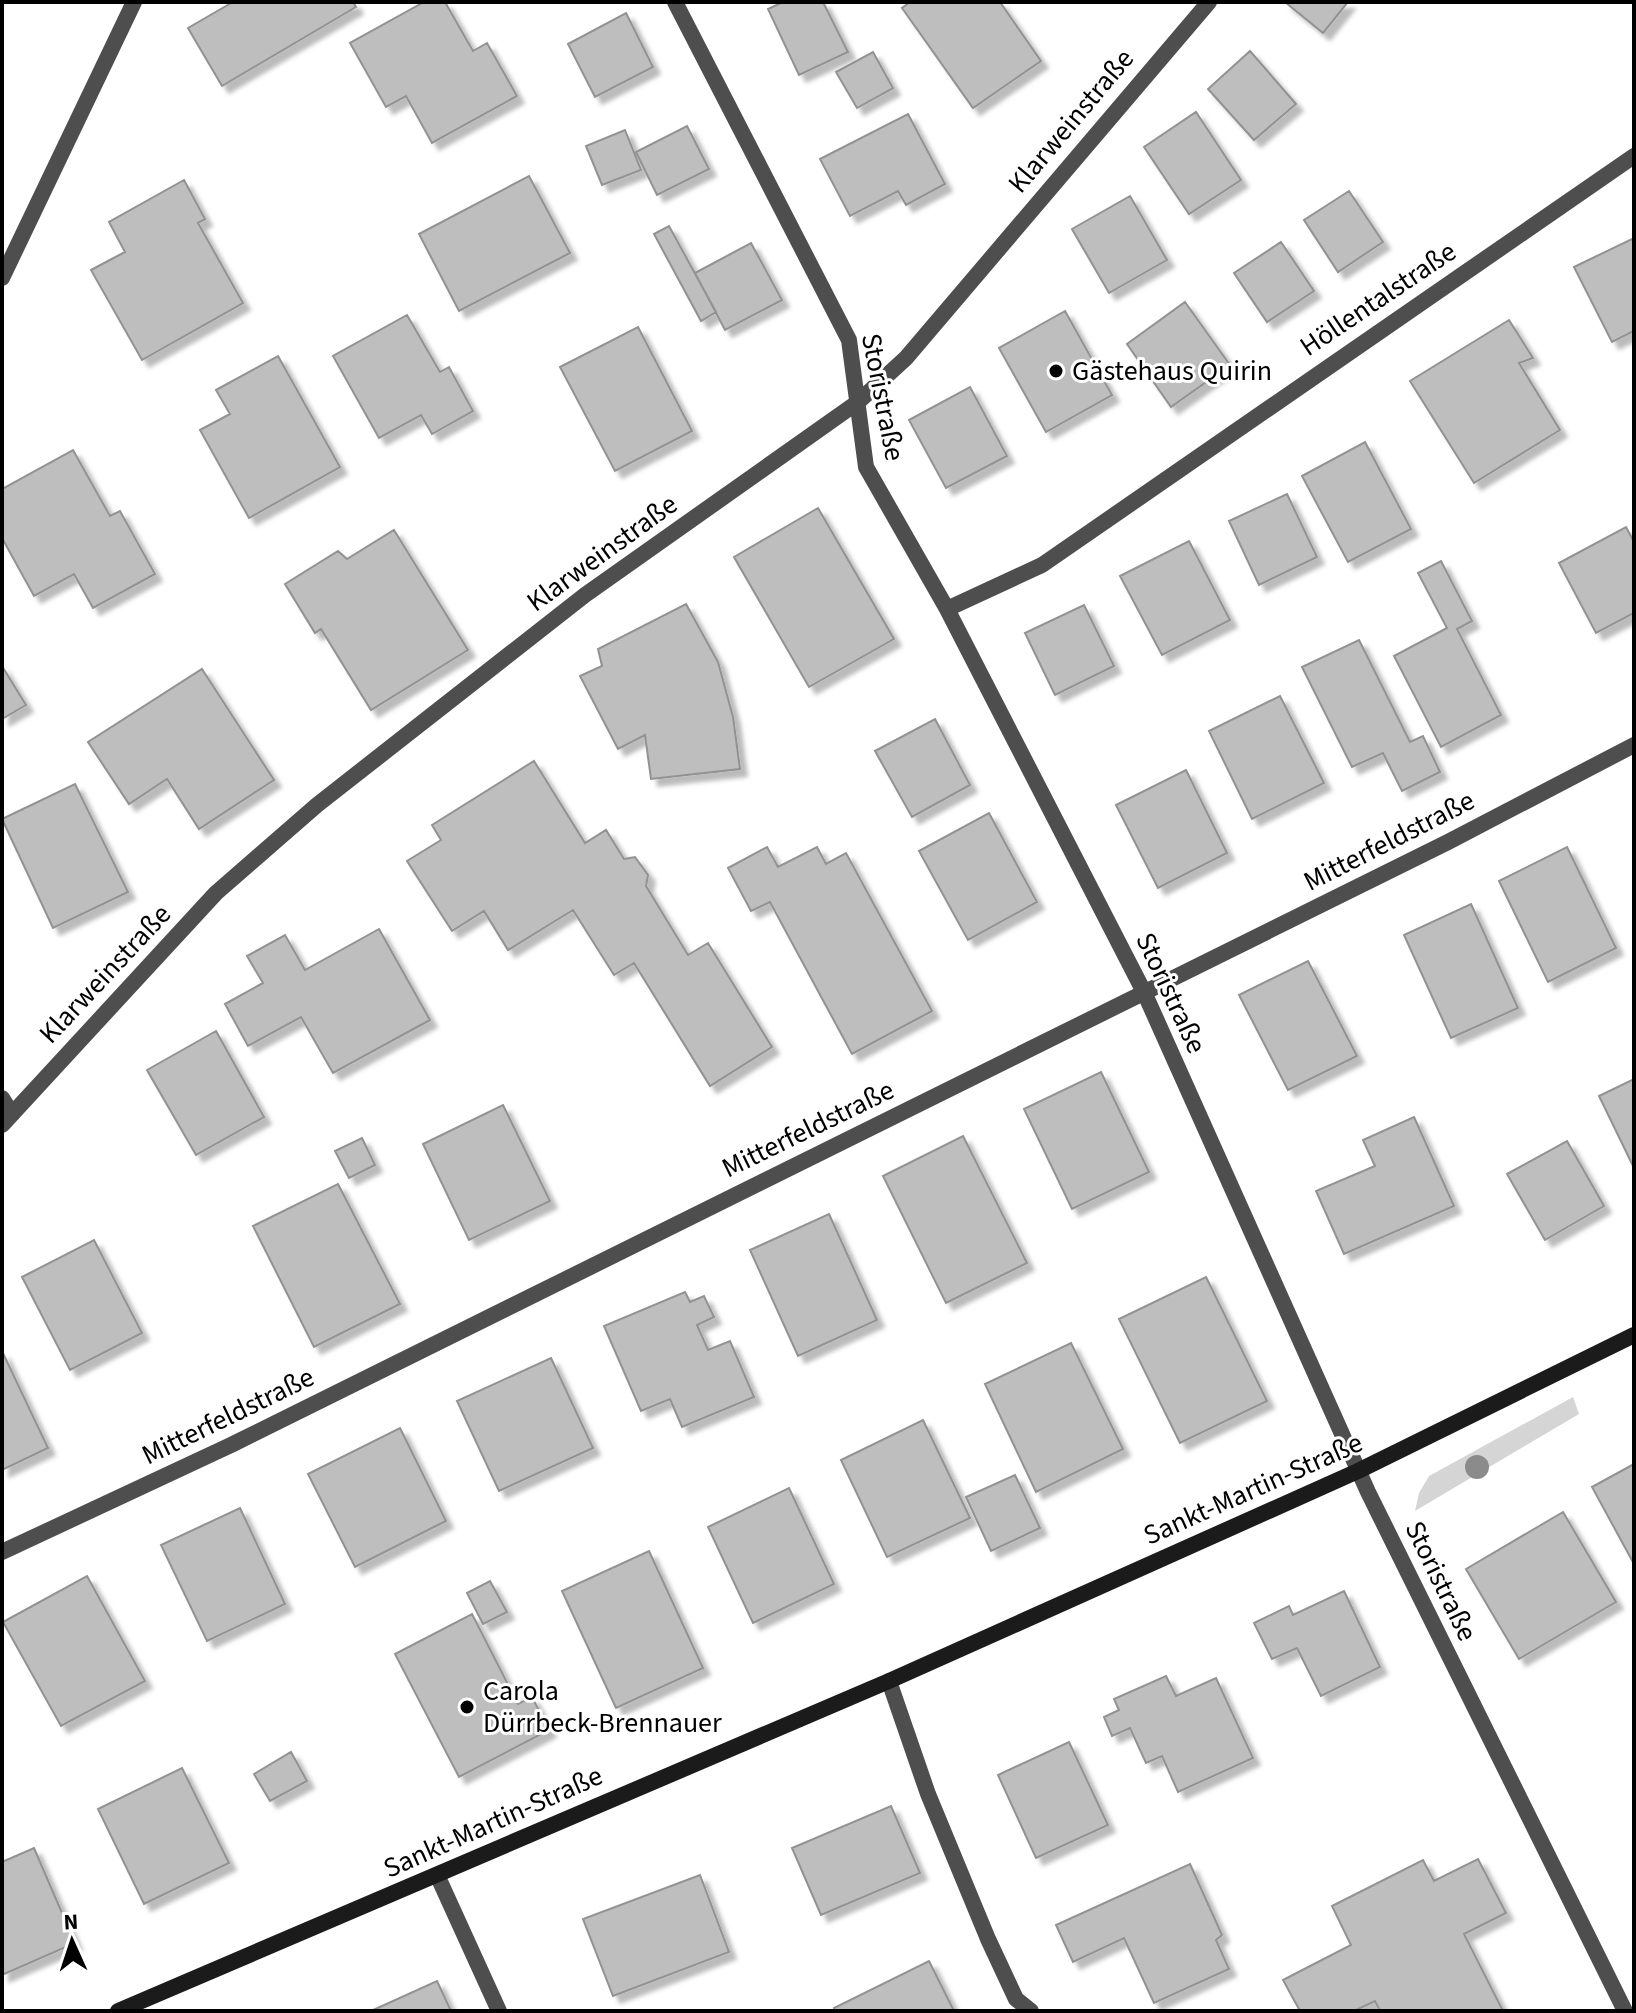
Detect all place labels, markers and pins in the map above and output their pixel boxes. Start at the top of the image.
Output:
place label: Gästehaus Quirin [1072,351,1272,391]
marker: Gästehaus Quirin [1047,362,1065,380]
place label: Carola Dürrbeck-Brennauer [483,1671,722,1743]
marker: Carola Dürrbeck-Brennauer [458,1698,476,1716]

